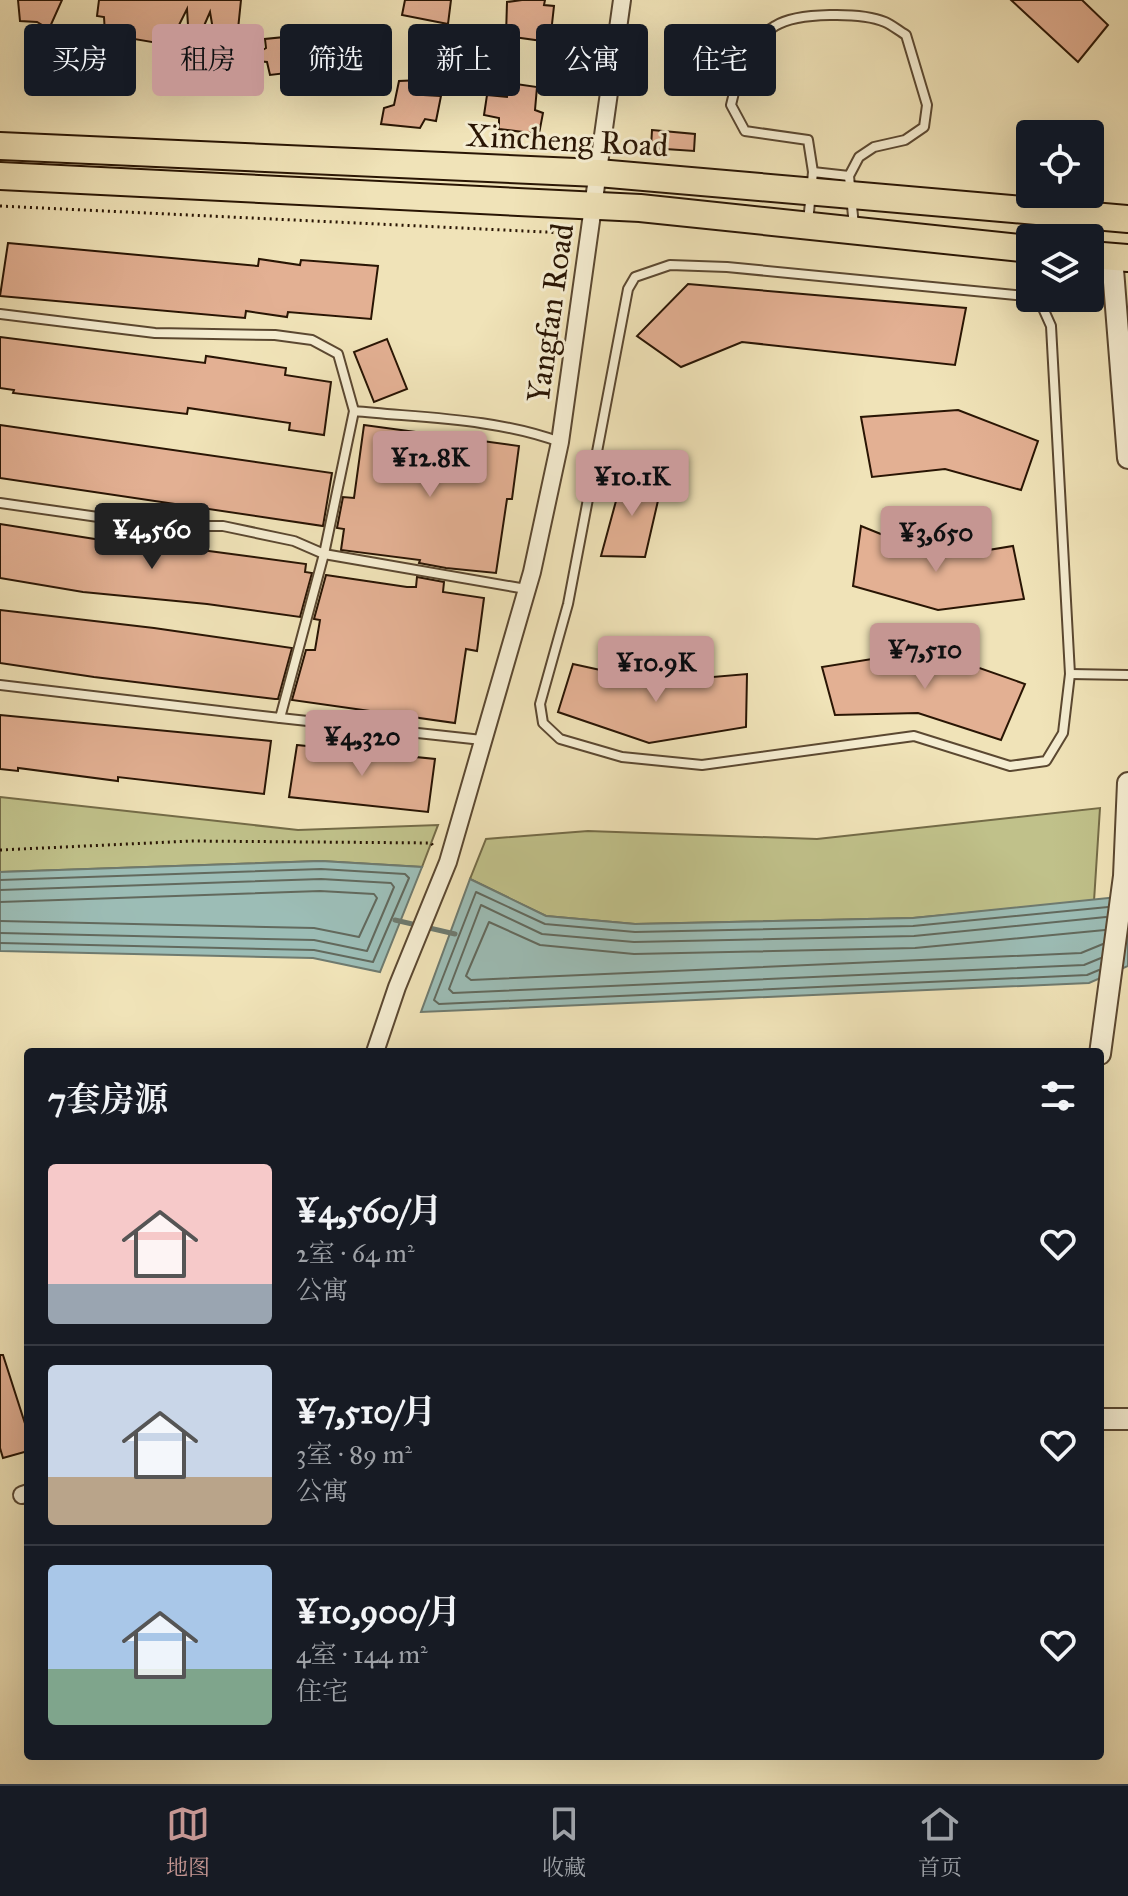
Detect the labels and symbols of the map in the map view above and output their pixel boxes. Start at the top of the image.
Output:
street label: Xincheng Road [465,116,669,165]
street label: Yangfan Road [519,221,582,405]
pin: ¥12.8K [365,431,495,499]
pin: ¥10.1K [567,450,697,518]
pin: ¥4,560 [87,503,217,571]
pin: ¥3,650 [871,506,1001,574]
pin: ¥7,510 [860,623,990,691]
pin: ¥10.9K [591,636,721,704]
pin: ¥4,320 [297,710,427,778]

